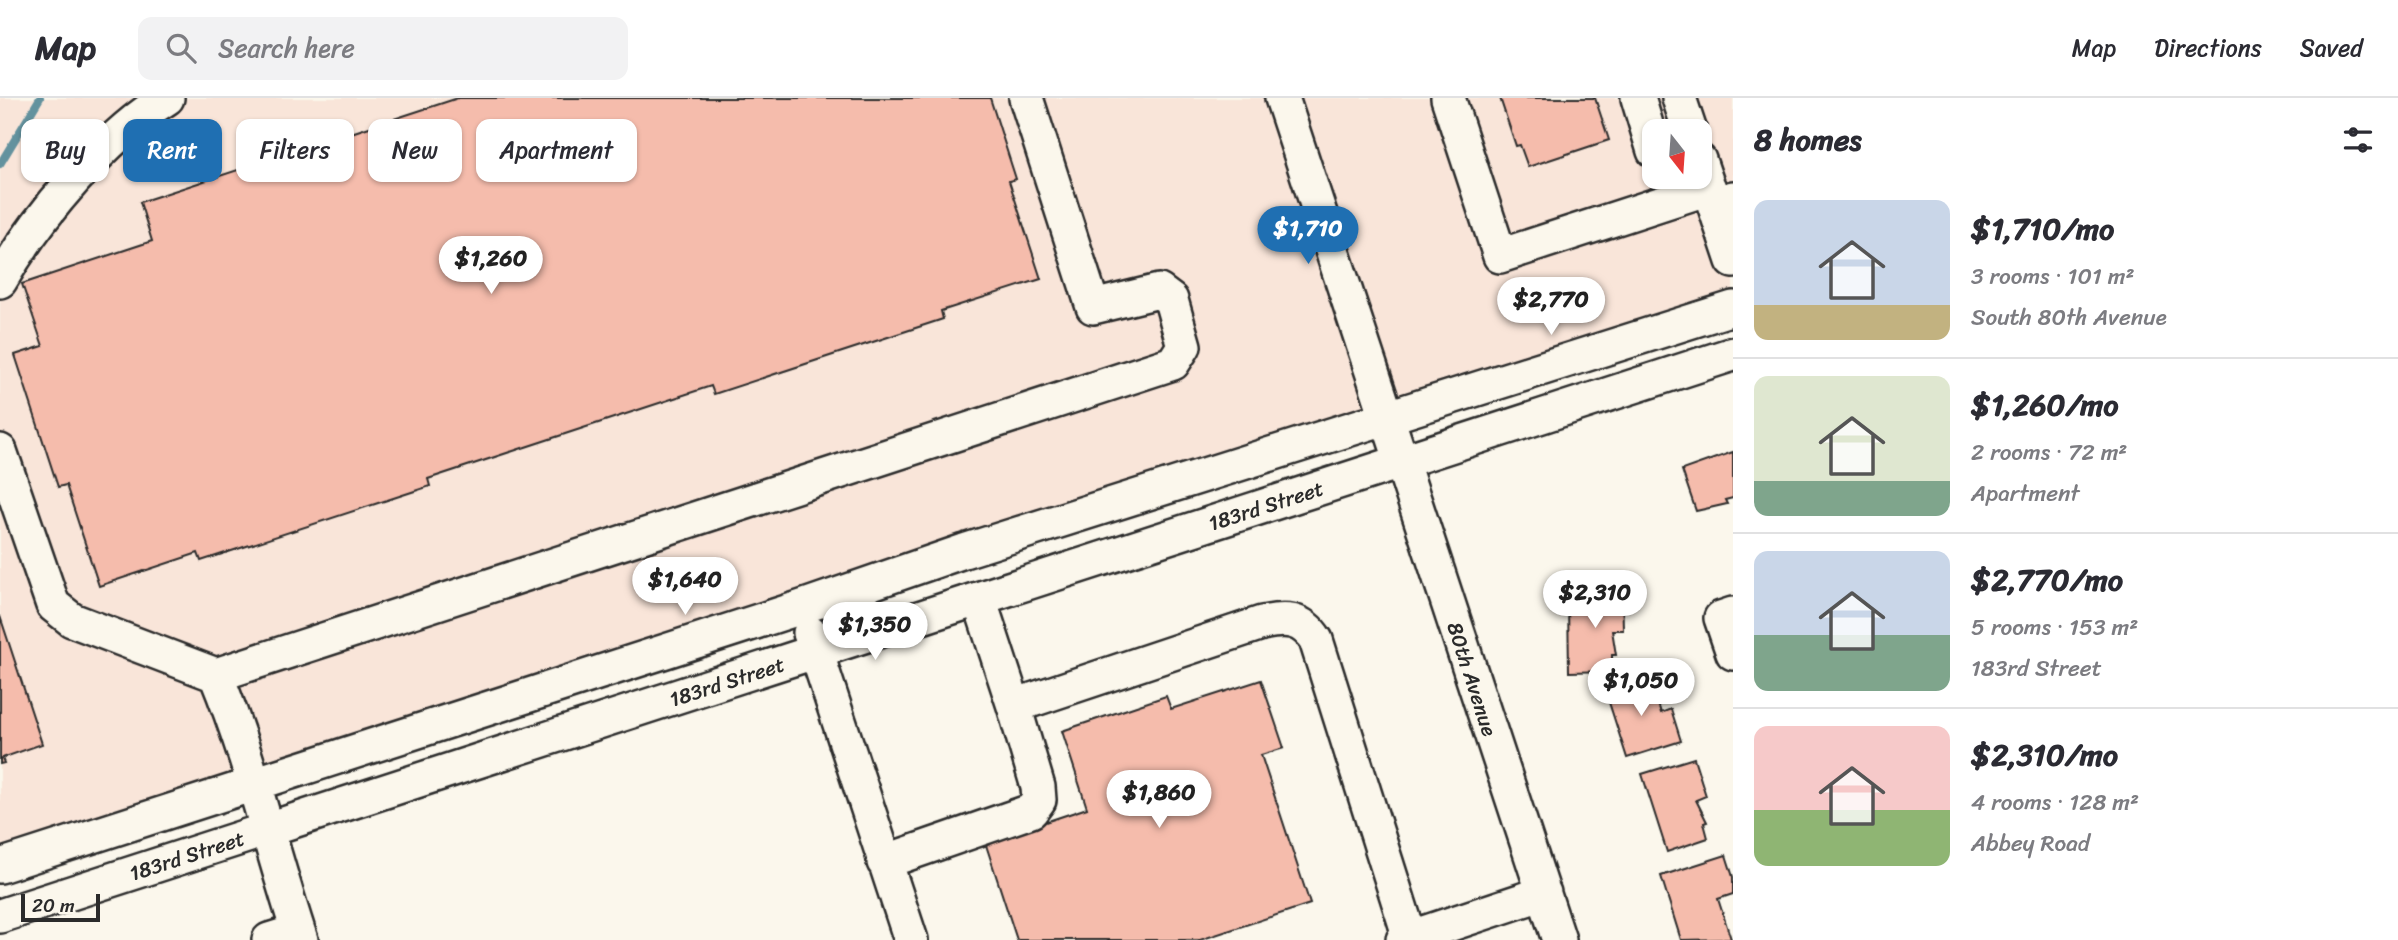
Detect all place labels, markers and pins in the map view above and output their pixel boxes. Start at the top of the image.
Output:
pin: $1,710 [1251,206,1365,266]
pin: $1,260 [434,236,548,296]
pin: $2,770 [1494,278,1608,337]
pin: $1,640 [628,558,742,617]
pin: $2,310 [1538,570,1652,630]
pin: $1,350 [818,602,932,662]
pin: $1,050 [1584,658,1698,718]
pin: $1,860 [1102,770,1216,830]

